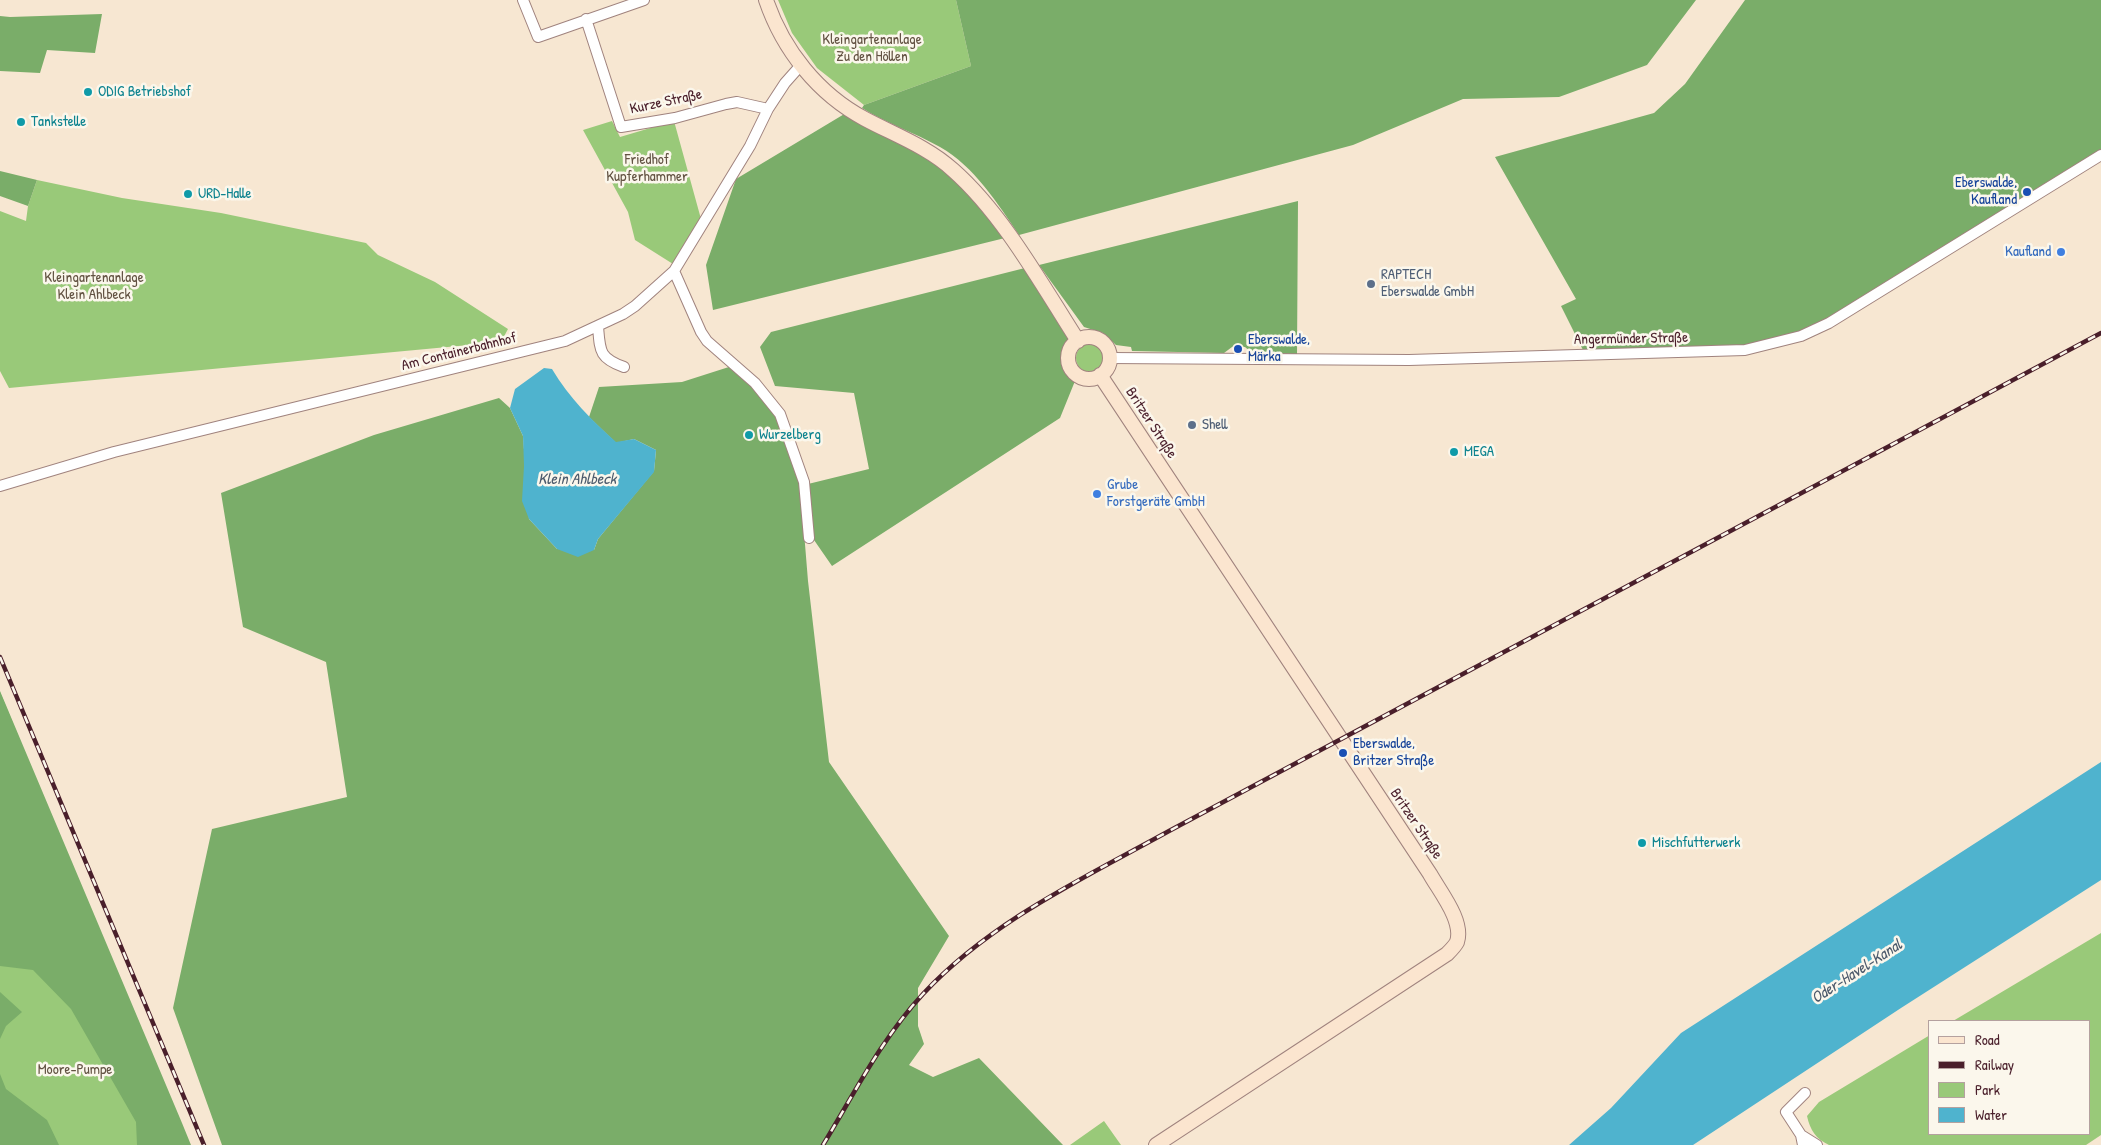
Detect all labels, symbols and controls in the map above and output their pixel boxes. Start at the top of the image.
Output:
park label: Kleingartenanlage Zu den Höllen [822,31,922,66]
place label: ODIG Betriebshof [98,83,191,101]
marker: ODIG Betriebshof [82,86,94,98]
street label: Kurze Straße [628,86,704,118]
place label: Tankstelle [31,113,86,131]
marker: Tankstelle [15,116,27,128]
park label: Friedhof Kupferhammer [606,151,688,186]
place label: Eberswalde, Kaufland [1955,174,2017,209]
place label: URD-Halle [198,185,252,203]
marker: Eberswalde, Kaufland [2021,186,2033,198]
marker: URD-Halle [182,188,194,200]
place label: Kaufland [2005,243,2051,261]
marker: Kaufland [2055,246,2067,258]
place label: RAPTECH Eberswalde GmbH [1381,266,1474,301]
park label: Kleingartenanlage Klein Ahlbeck [44,269,144,304]
marker: RAPTECH Eberswalde GmbH [1365,278,1377,290]
street label: Am Containerbahnhof [400,329,518,375]
street label: Angermünder Straße [1574,329,1688,349]
place label: Eberswalde, Märka [1248,331,1310,366]
marker: Eberswalde, Märka [1232,343,1244,355]
street label: Britzer Straße [1121,384,1181,462]
place label: Shell [1202,416,1228,434]
marker: Shell [1186,419,1198,431]
place label: Wurzelberg [759,426,821,444]
marker: Wurzelberg [743,429,755,441]
place label: MEGA [1464,443,1494,461]
marker: MEGA [1448,446,1460,458]
water label: Klein Ahlbeck [538,470,616,490]
place label: Grube Forstgeräte GmbH [1107,476,1205,511]
marker: Grube Forstgeräte GmbH [1091,488,1103,500]
place label: Eberswalde, Britzer Straße [1353,735,1434,770]
marker: Eberswalde, Britzer Straße [1337,747,1349,759]
street label: Britzer Straße [1386,785,1446,863]
place label: Mischfutterwerk [1652,834,1741,852]
marker: Mischfutterwerk [1636,837,1648,849]
water label: Oder-Havel-Kanal [1808,936,1906,1008]
legend [1928,1020,2091,1135]
text: Road [1975,1029,2000,1050]
text: Railway [1975,1054,2014,1075]
park label: Moore-Pumpe [38,1061,112,1079]
text: Park [1975,1079,2000,1100]
text: Water [1975,1104,2007,1125]

